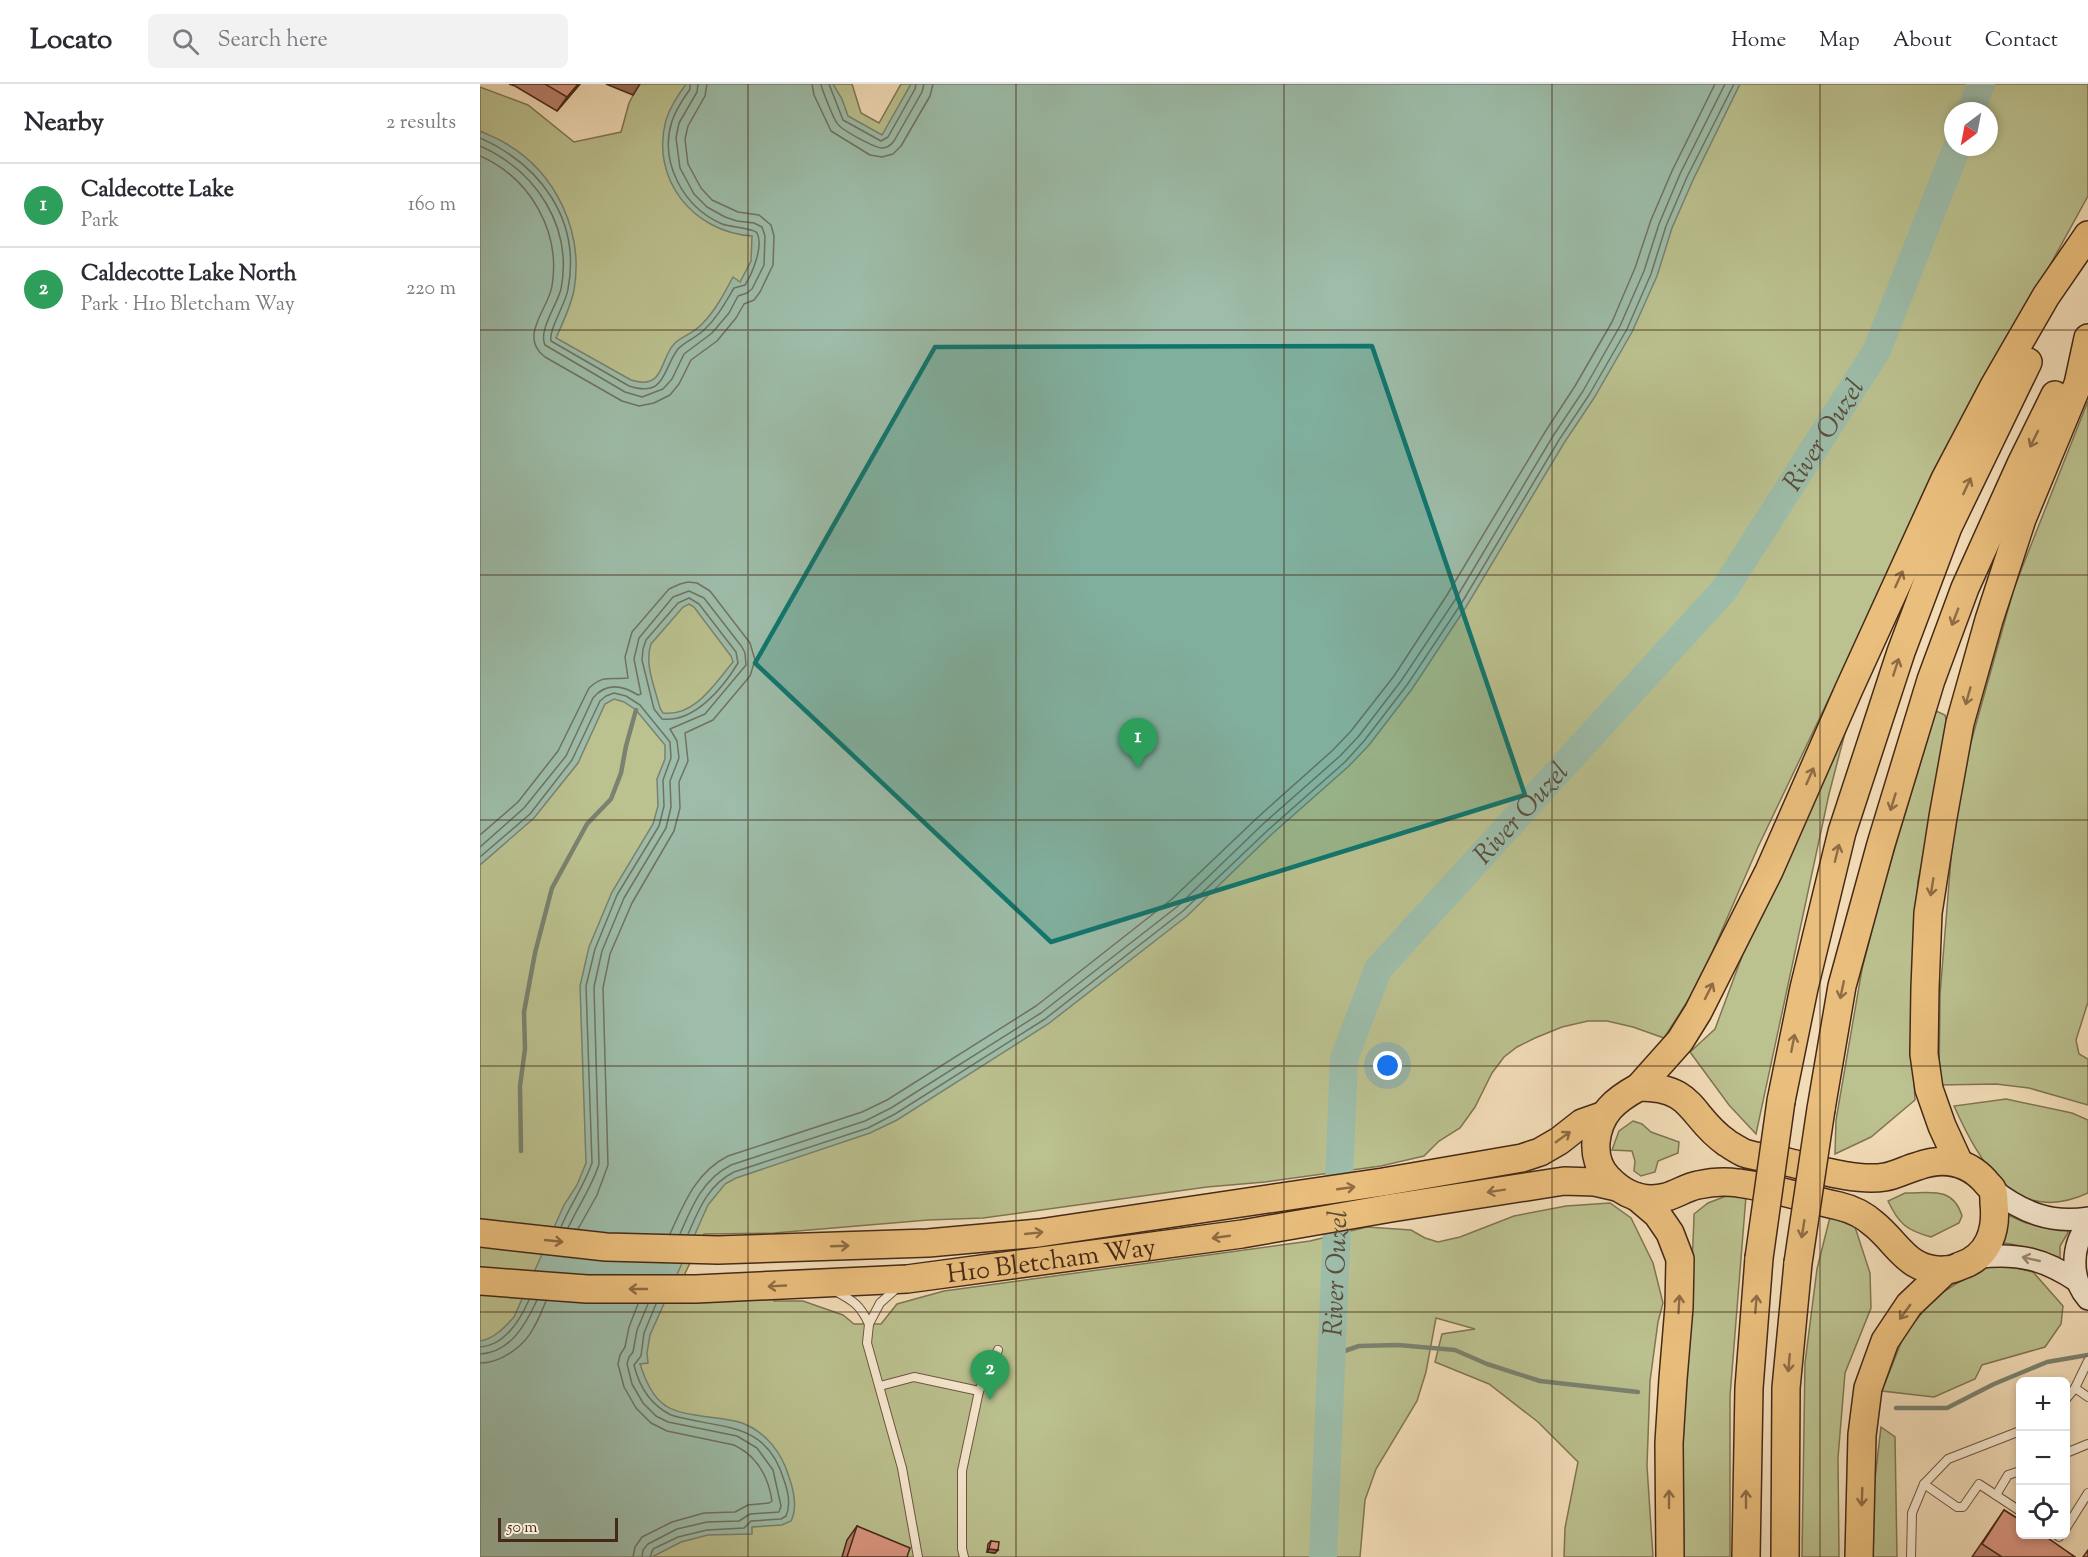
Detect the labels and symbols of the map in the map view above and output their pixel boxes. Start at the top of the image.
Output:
north arrow [1944,102,1998,156]
water label: River Ouzel [1775,372,1875,500]
one-way arrow [2028,429,2039,447]
one-way arrow [1961,478,1973,496]
one-way arrow [1894,571,1905,589]
one-way arrow [1948,607,1959,626]
one-way arrow [1891,658,1902,677]
one-way arrow [1962,686,1973,705]
pin: 1 [1118,718,1158,768]
water label: River Ouzel [1465,755,1579,874]
one-way arrow [1805,768,1817,786]
one-way arrow [1887,792,1898,811]
one-way arrow [1831,844,1843,863]
one-way arrow [1927,877,1938,897]
one-way arrow [1836,980,1847,999]
one-way arrow [1704,982,1715,1000]
one-way arrow [1788,1034,1799,1053]
your location [1373,1051,1402,1080]
one-way arrow [1554,1131,1570,1144]
one-way arrow [1336,1182,1355,1193]
one-way arrow [1486,1186,1506,1197]
water label: River Ouzel [1315,1210,1360,1337]
one-way arrow [1797,1219,1808,1238]
one-way arrow [1024,1227,1044,1238]
street label: H10 Bletcham Way [945,1230,1158,1294]
one-way arrow [1212,1232,1232,1243]
one-way arrow [544,1236,563,1247]
one-way arrow [829,1240,849,1252]
one-way arrow [2022,1252,2041,1264]
one-way arrow [768,1280,788,1291]
one-way arrow [628,1283,648,1295]
one-way arrow [1673,1294,1684,1314]
one-way arrow [1750,1294,1761,1314]
one-way arrow [1899,1303,1911,1319]
pin: 2 [970,1350,1010,1400]
one-way arrow [1783,1353,1794,1373]
one-way arrow [1856,1486,1867,1506]
one-way arrow [1663,1489,1675,1509]
one-way arrow [1740,1489,1752,1509]
scale bar [498,1515,618,1542]

